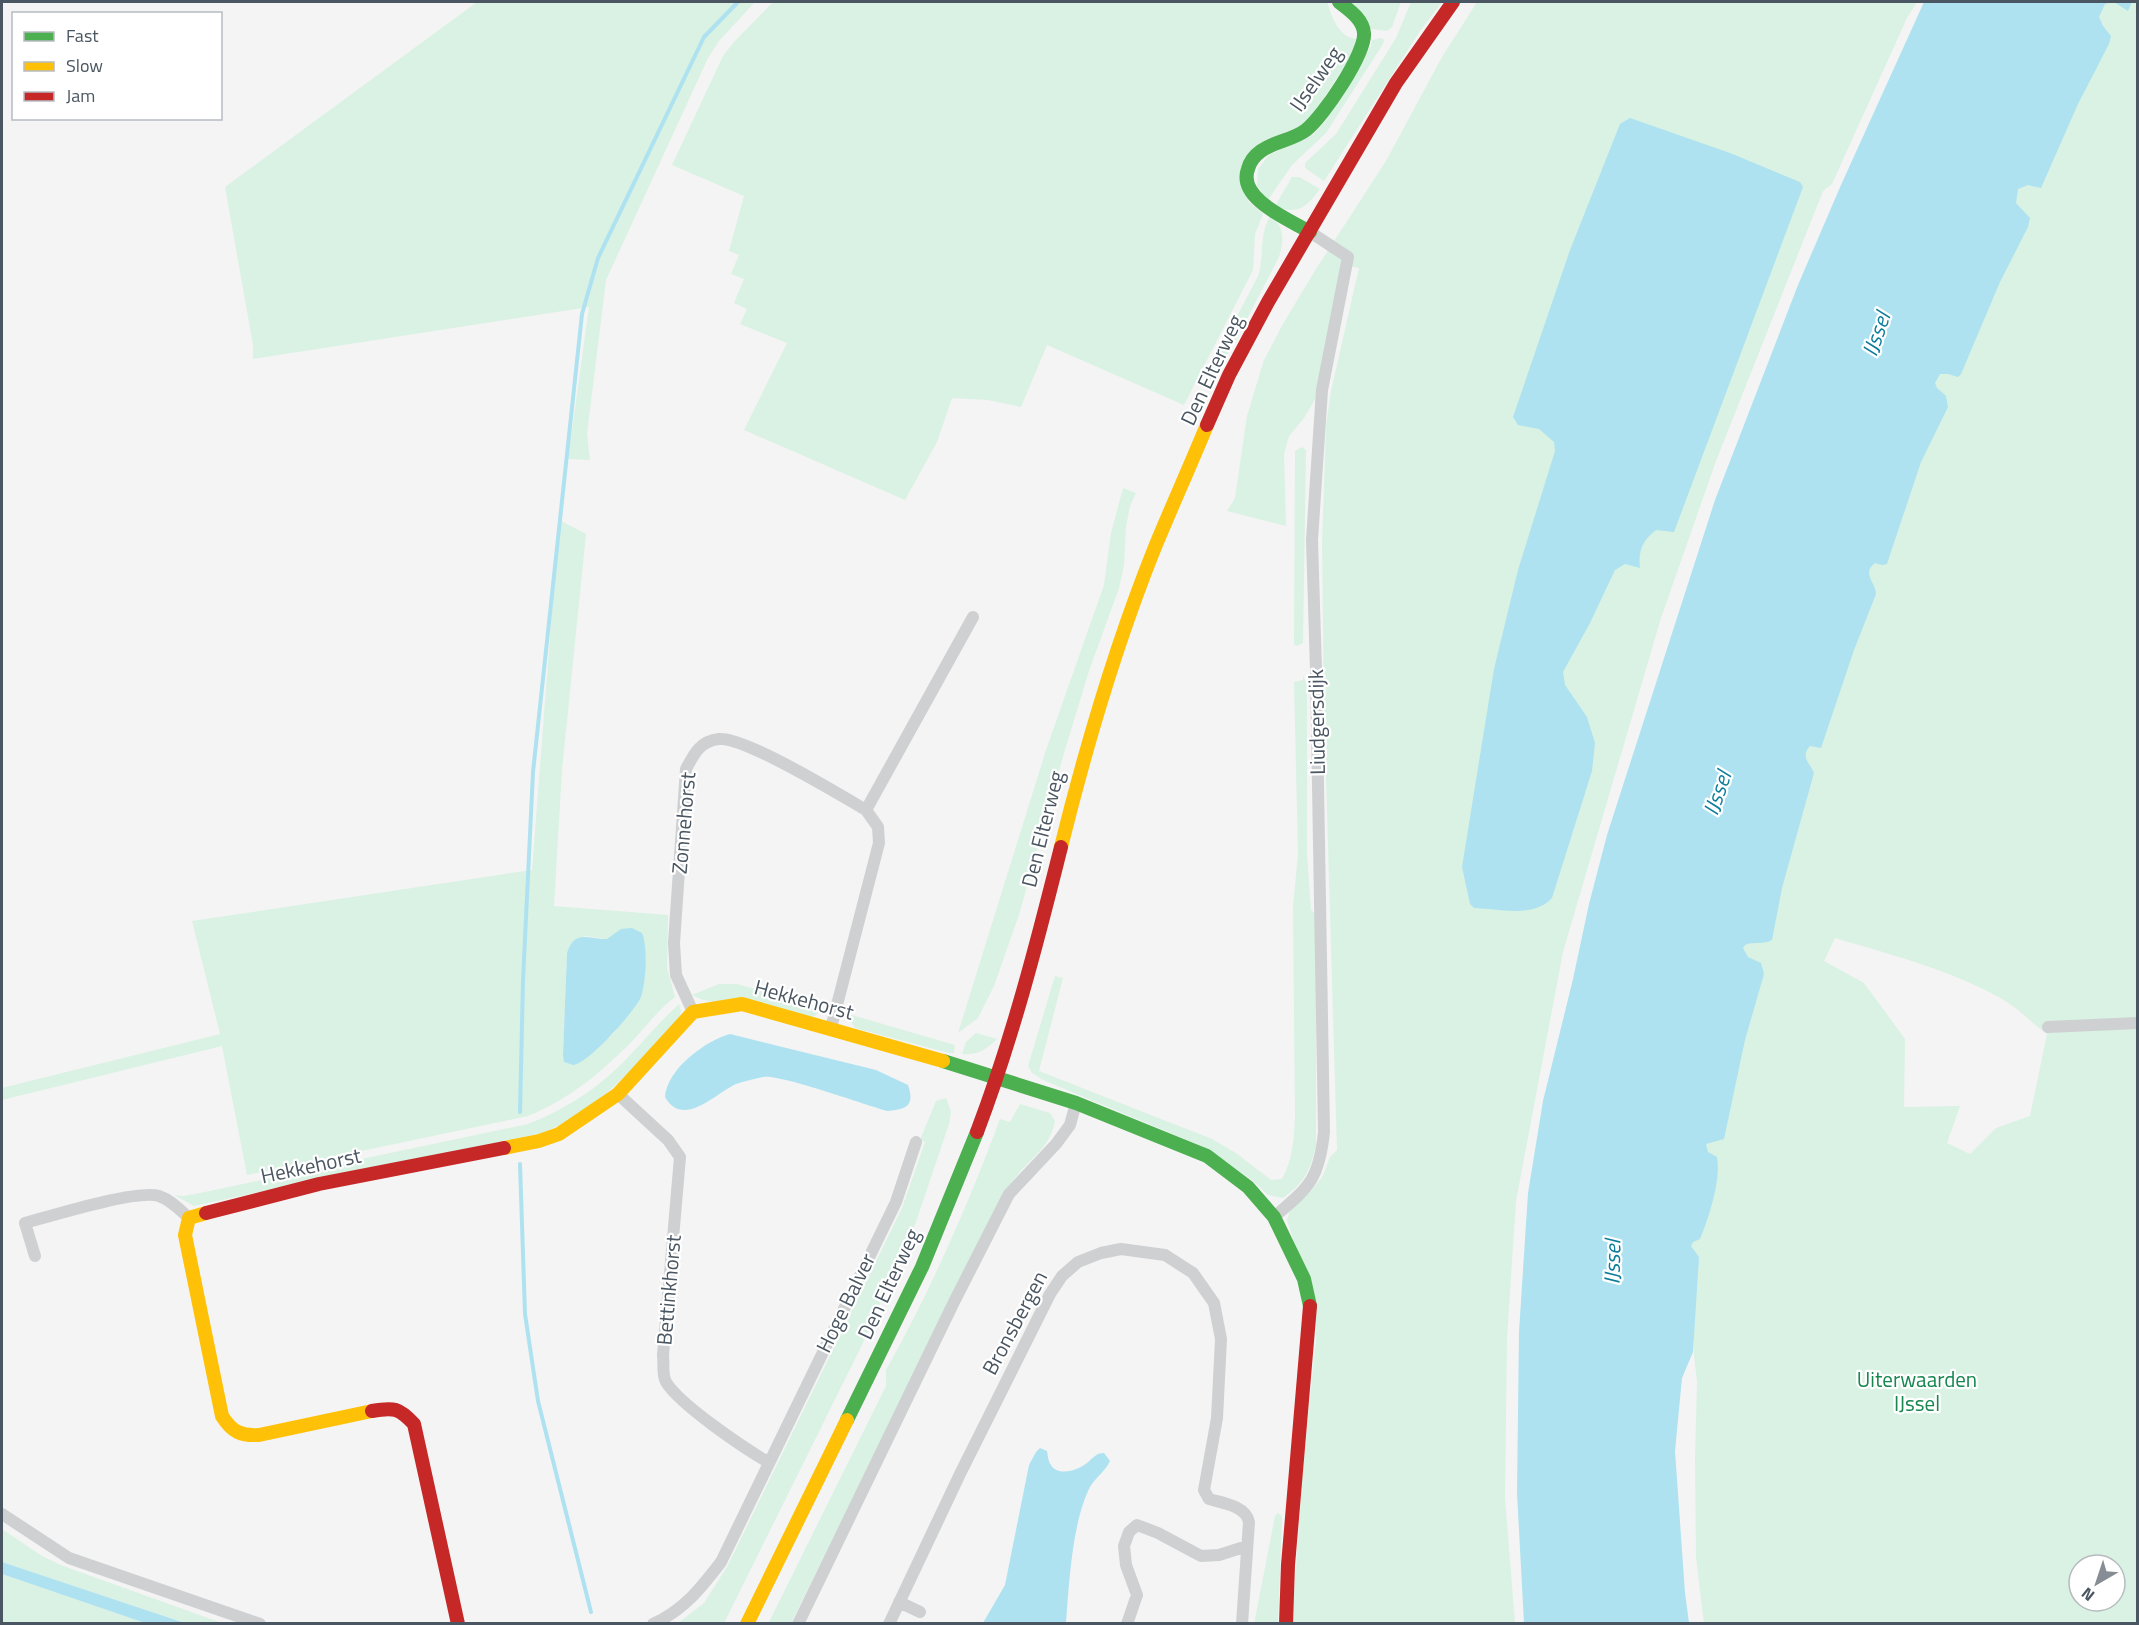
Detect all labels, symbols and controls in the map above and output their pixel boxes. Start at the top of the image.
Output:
legend [12,12,222,120]
text: Fast [66,22,99,49]
street label: IJselweg [1281,39,1350,118]
text: Slow [66,52,103,79]
text: Jam [66,82,95,109]
water label: IJssel [1853,305,1900,361]
street label: Den Elterweg [1171,309,1251,430]
street label: Liudgersdijk [1299,669,1333,775]
water label: IJssel [1694,764,1741,820]
street label: Den Elterweg [1012,767,1072,890]
street label: Zonnehorst [663,770,703,875]
street label: Hekkehorst [751,970,858,1028]
street label: Hekkehorst [258,1139,365,1191]
street label: Den Elterweg [848,1223,928,1344]
street label: Bettinkhorst [647,1233,689,1347]
water label: IJssel [1595,1237,1629,1285]
street label: Hoge Balver [807,1247,883,1358]
street label: Bronsbergen [973,1265,1055,1380]
park label: Uiterwaarden IJssel [1857,1363,1977,1419]
north arrow [2067,1553,2127,1613]
text: N [2076,1582,2099,1607]

